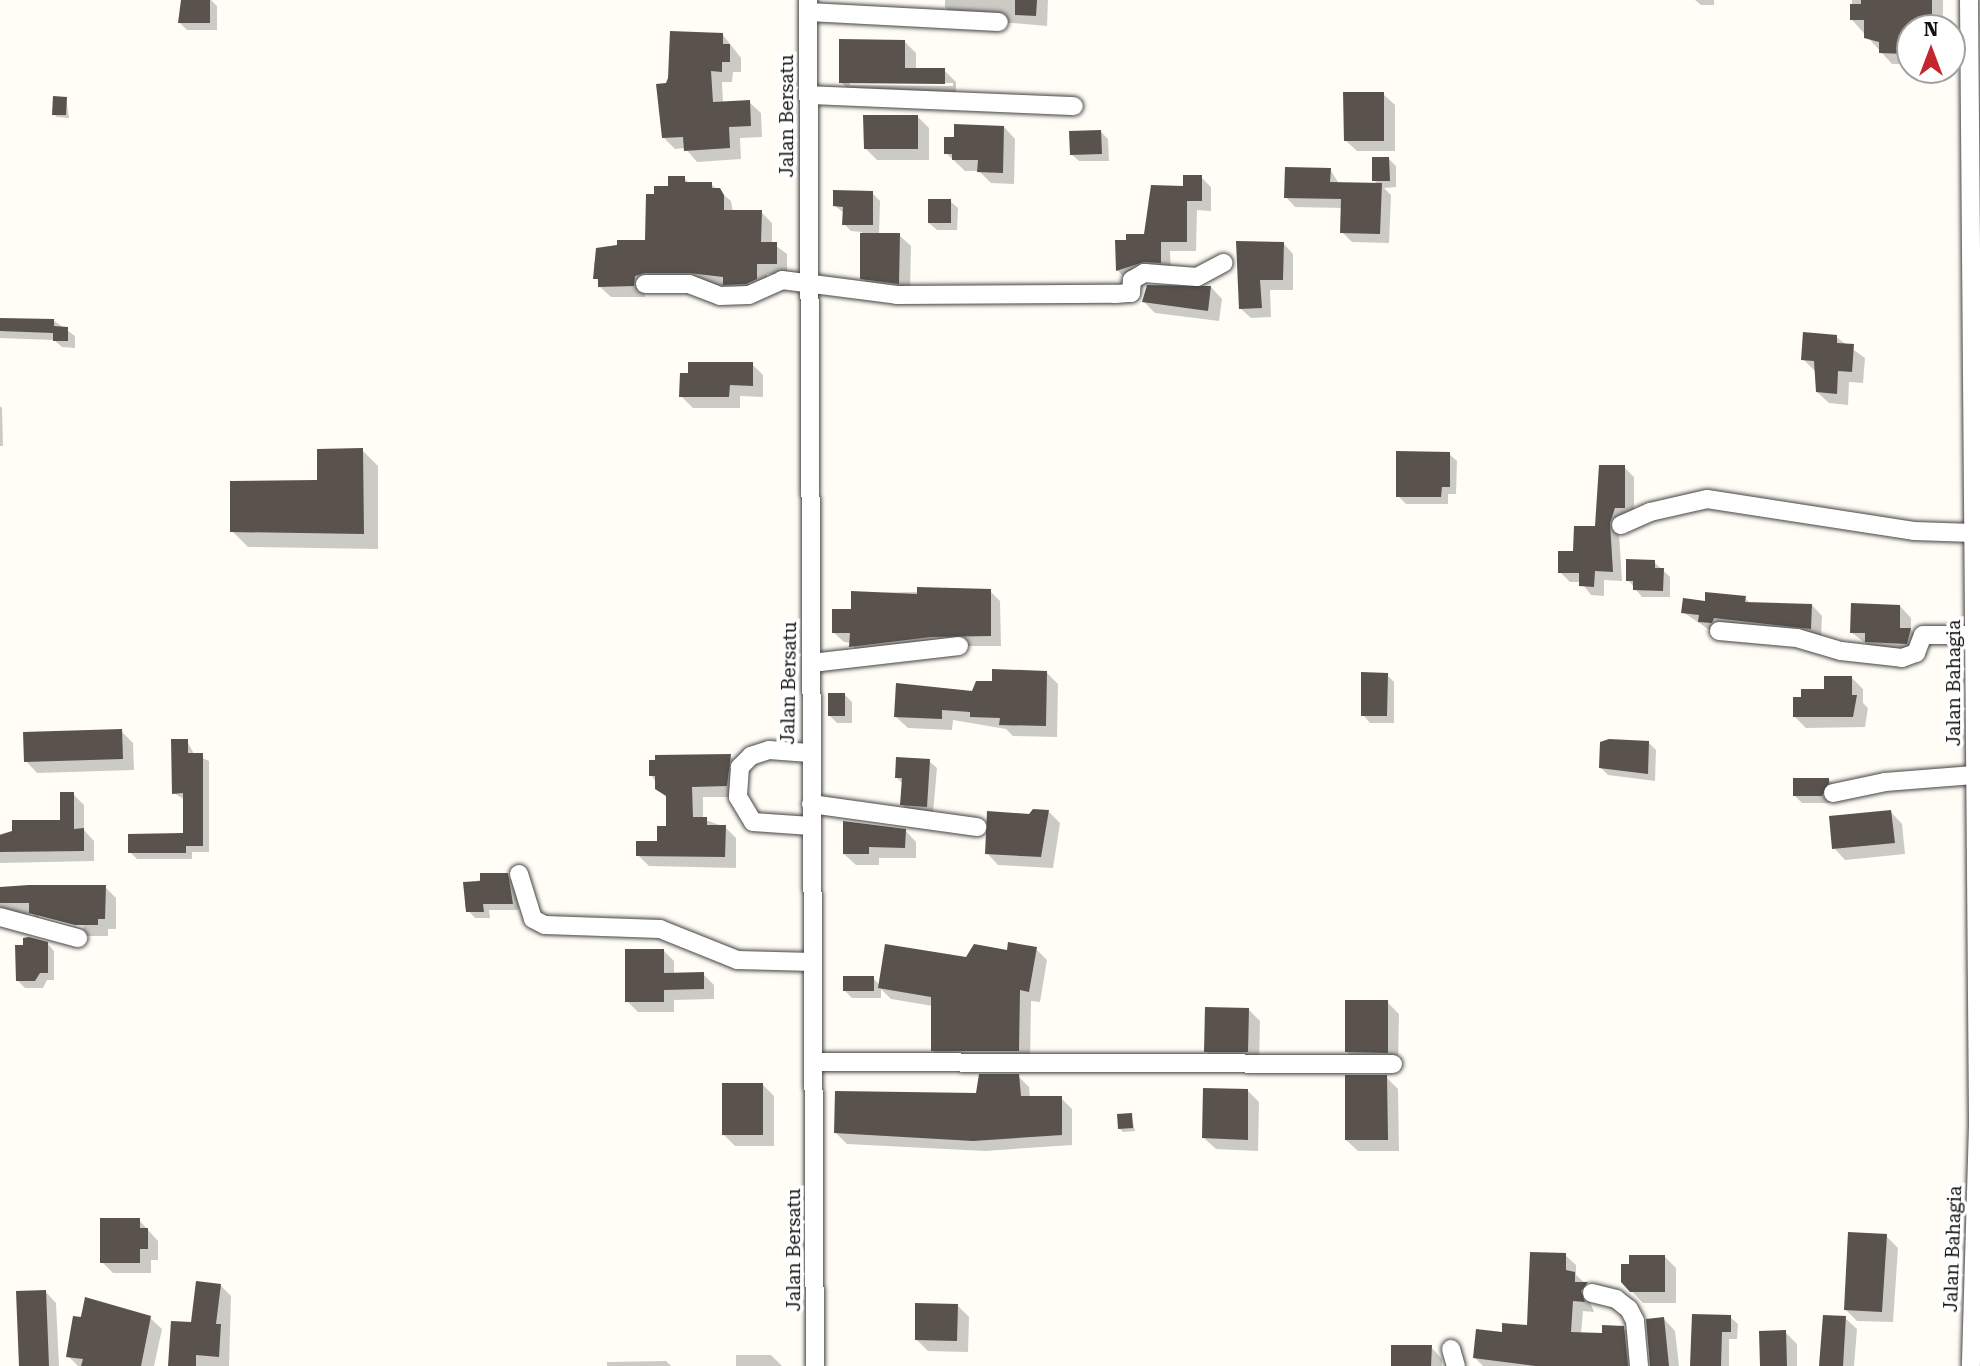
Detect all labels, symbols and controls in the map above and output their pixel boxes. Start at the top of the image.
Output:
north arrow [1896,14,1966,84]
text: N [1924,18,1938,41]
street label: Jalan Bersatu [776,55,798,177]
street label: Jalan Bahagia [1943,620,1965,746]
street label: Jalan Bersatu [777,621,801,745]
street label: Jalan Bahagia [1939,1185,1967,1313]
street label: Jalan Bersatu [783,1189,805,1311]

